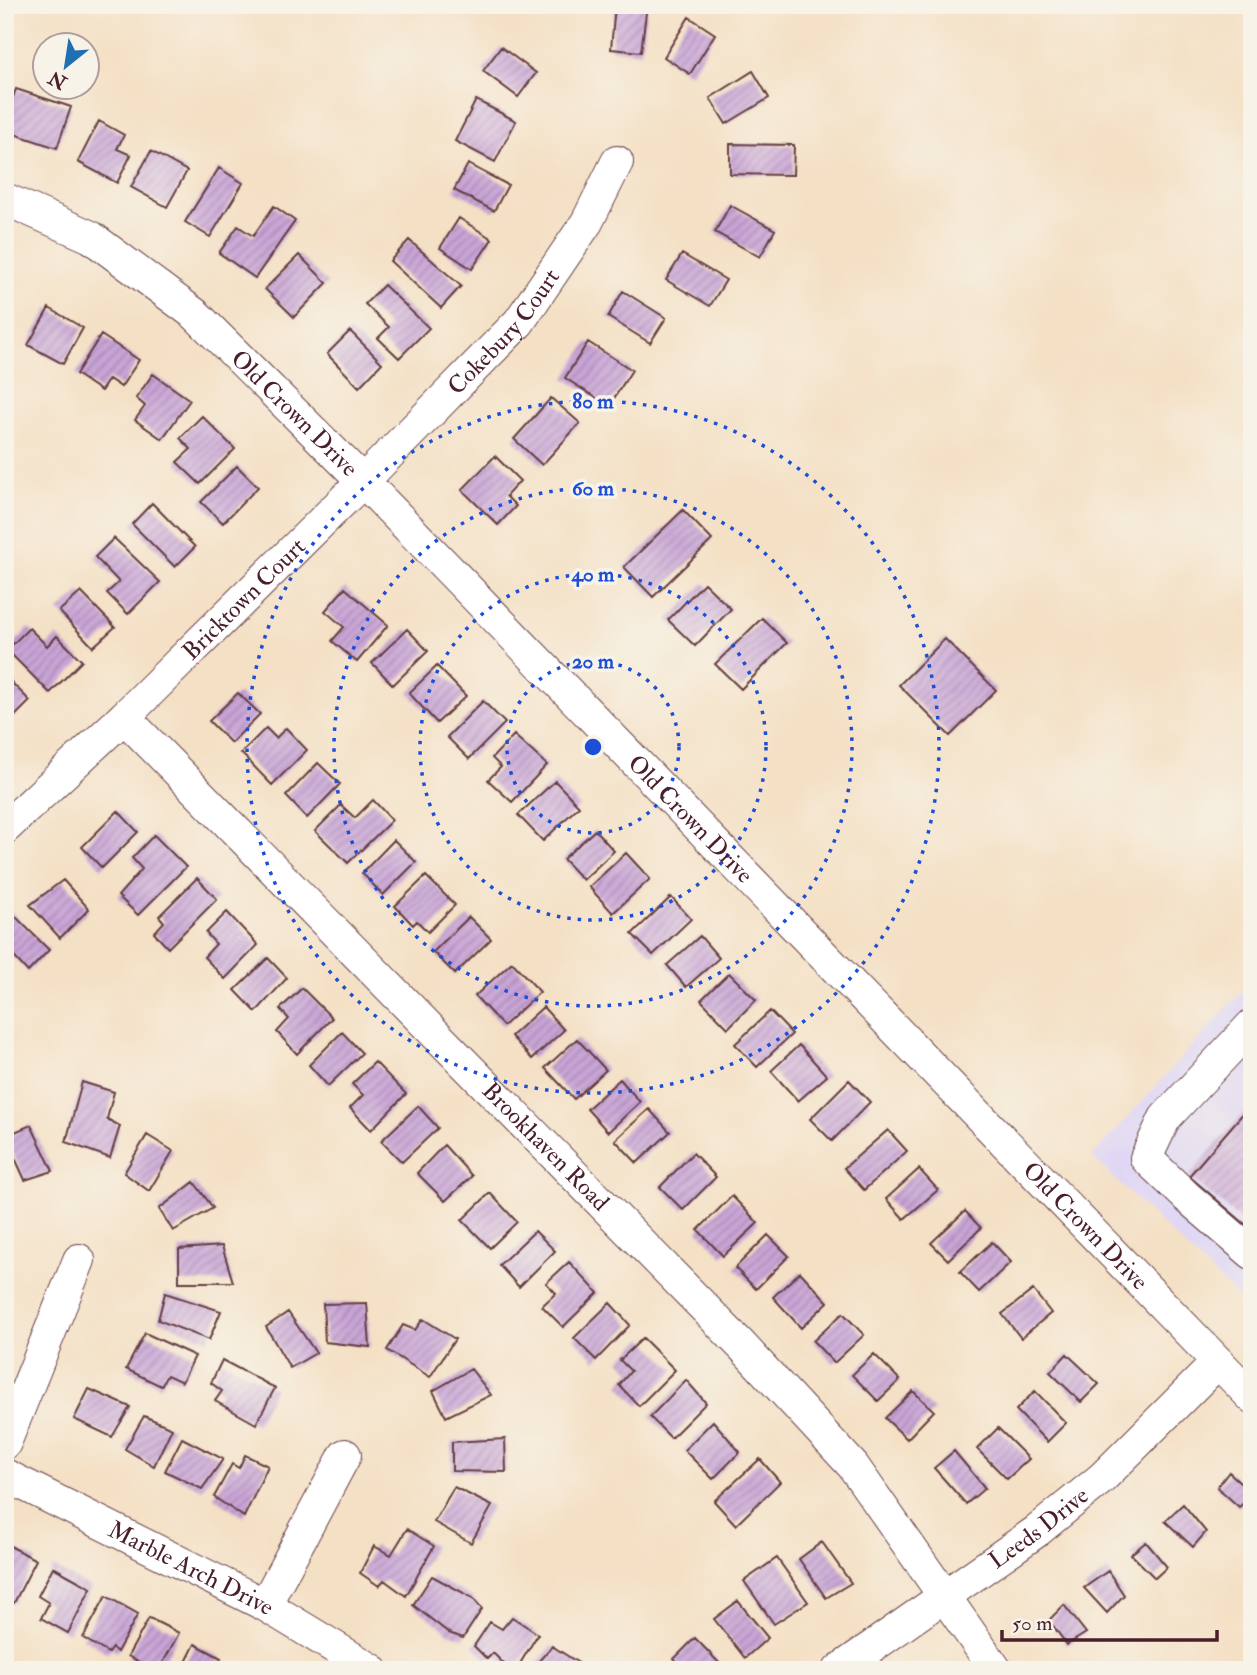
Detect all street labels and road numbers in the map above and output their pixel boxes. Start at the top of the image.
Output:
street label: Cokebury Court [441,263,567,402]
street label: Old Crown Drive [224,344,365,483]
street label: Bricktown Court [176,531,313,667]
street label: Old Crown Drive [621,748,760,890]
street label: Brookhaven Road [475,1076,616,1218]
street label: Old Crown Drive [1016,1155,1155,1297]
street label: Leeds Drive [983,1480,1095,1576]
street label: Marble Arch Drive [103,1514,280,1623]

